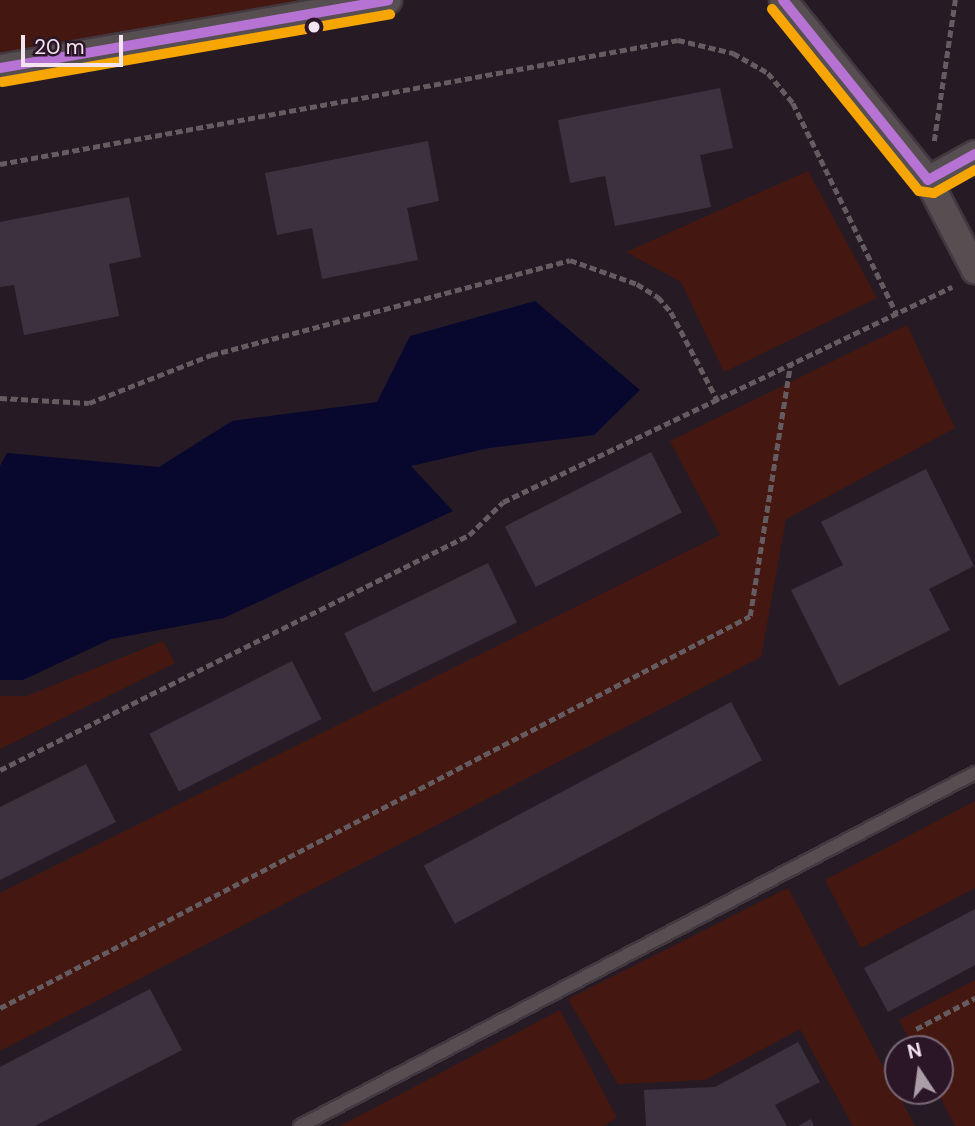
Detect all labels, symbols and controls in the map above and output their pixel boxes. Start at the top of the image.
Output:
unlabelled marker [307,20,321,34]
scale bar [24,21,126,65]
text: 20 m [34,33,85,61]
north arrow [884,1035,954,1105]
text: N [905,1037,924,1065]

